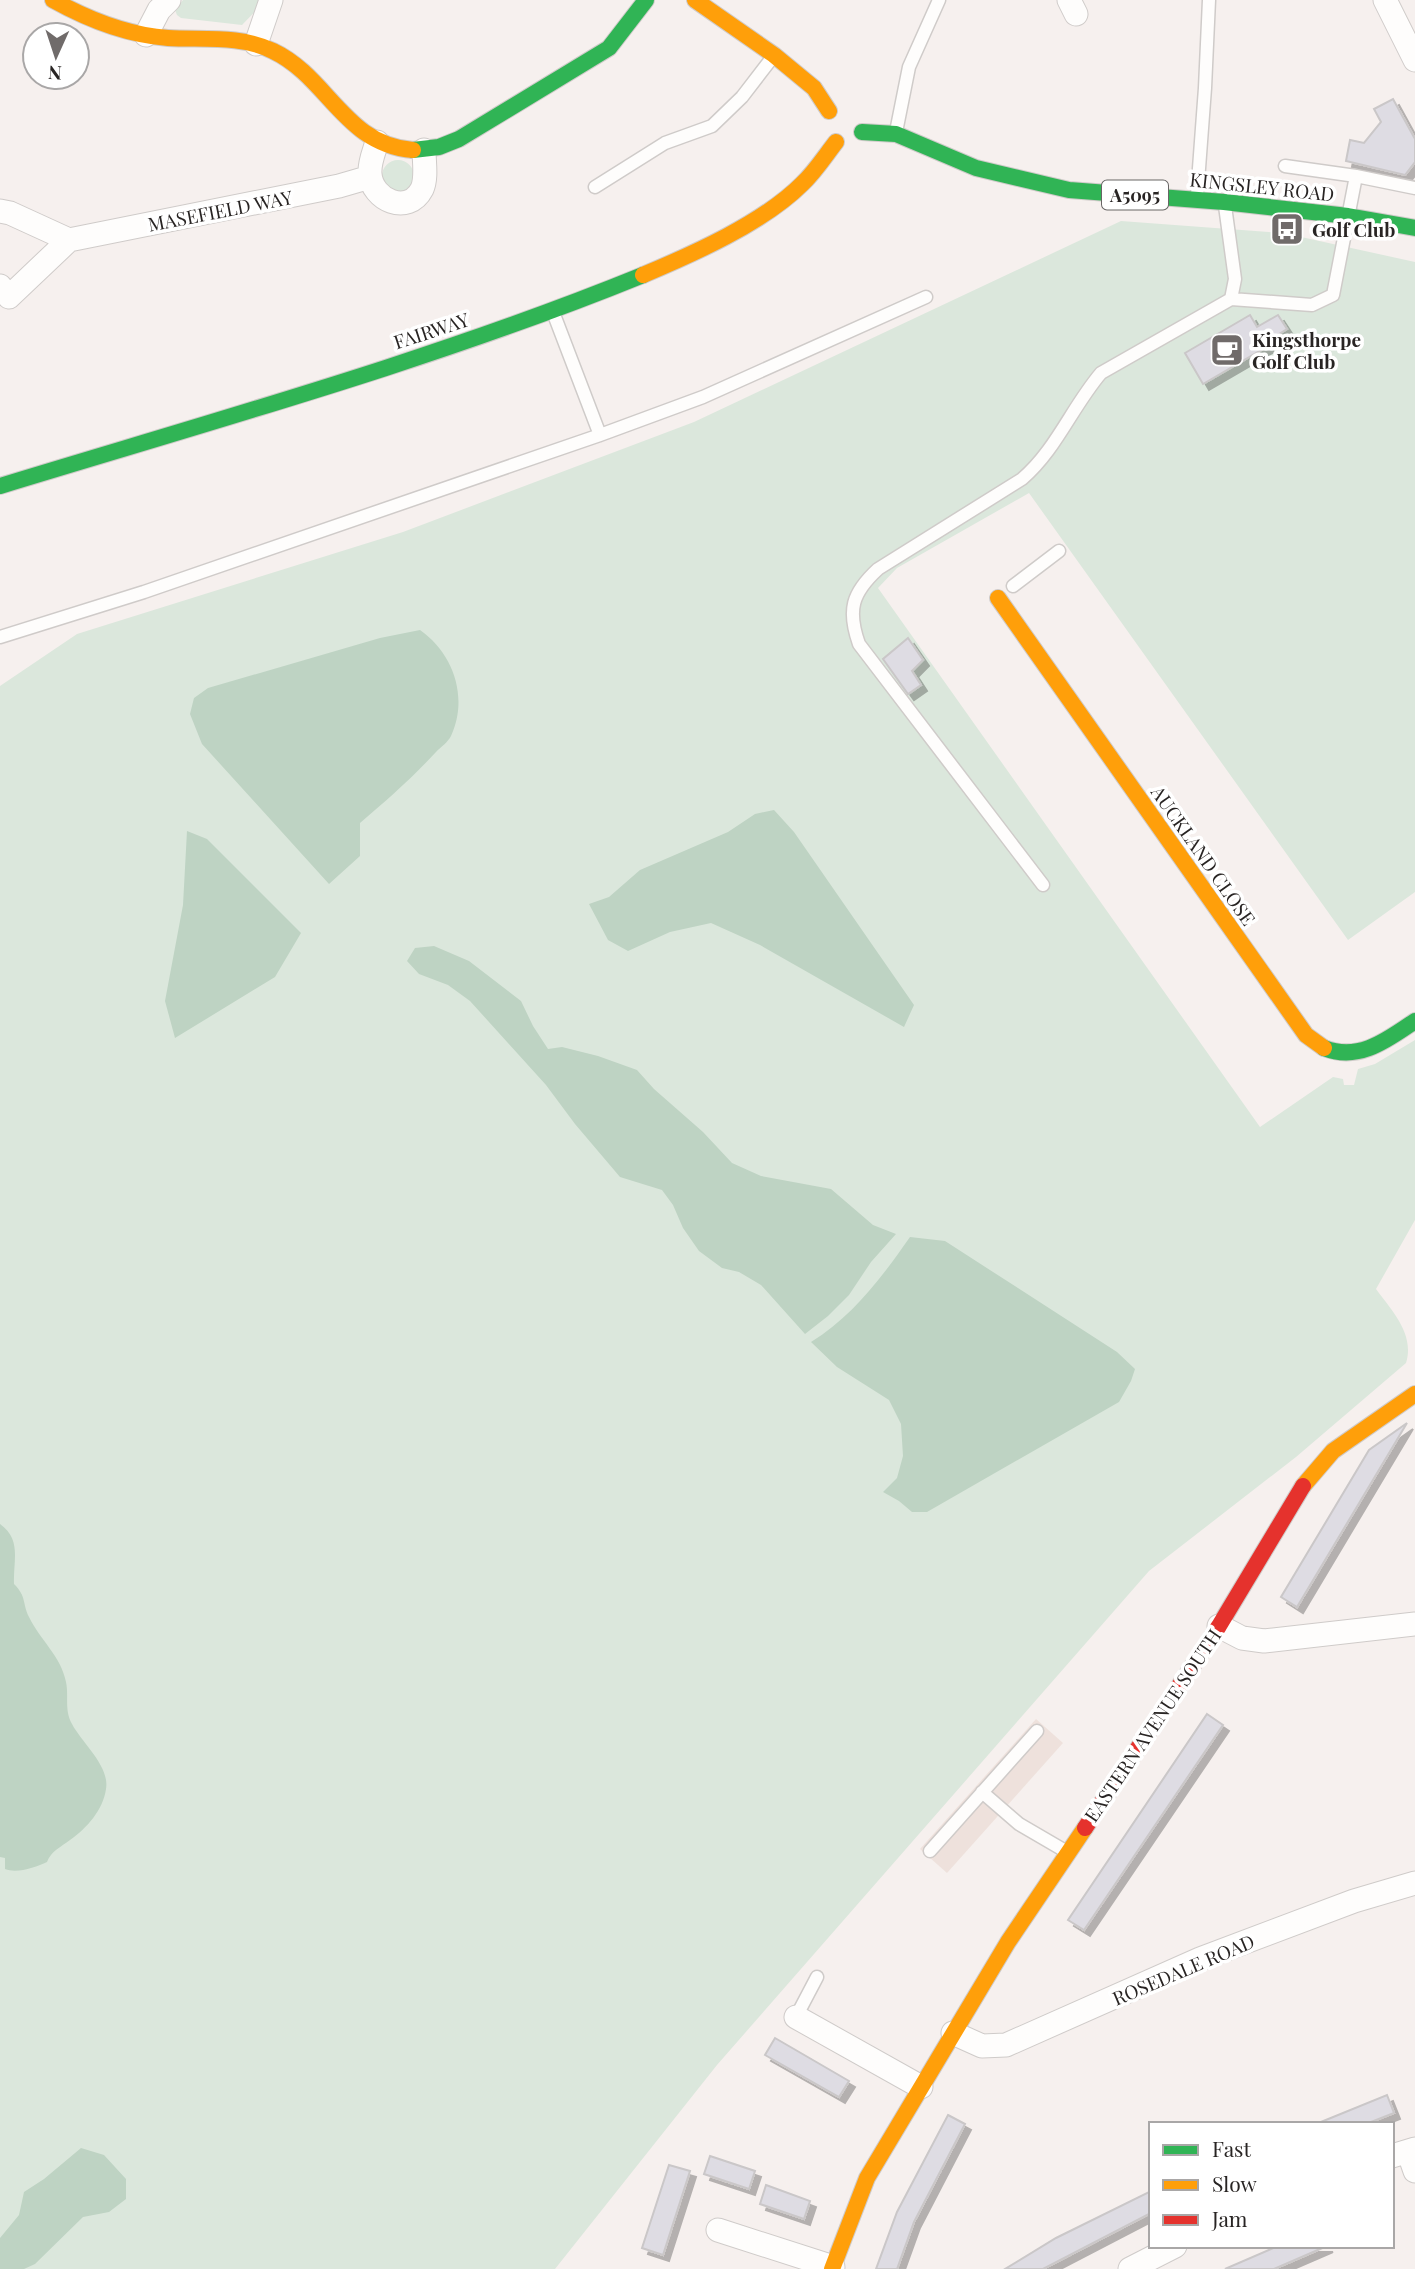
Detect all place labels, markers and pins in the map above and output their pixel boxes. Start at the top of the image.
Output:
bus stop icon: Golf Club [1268,210,1306,248]
place label: Golf Club [1312,216,1396,242]
place label: Kingsthorpe Golf Club [1252,326,1361,374]
cafe icon: Kingsthorpe Golf Club [1208,331,1246,369]

